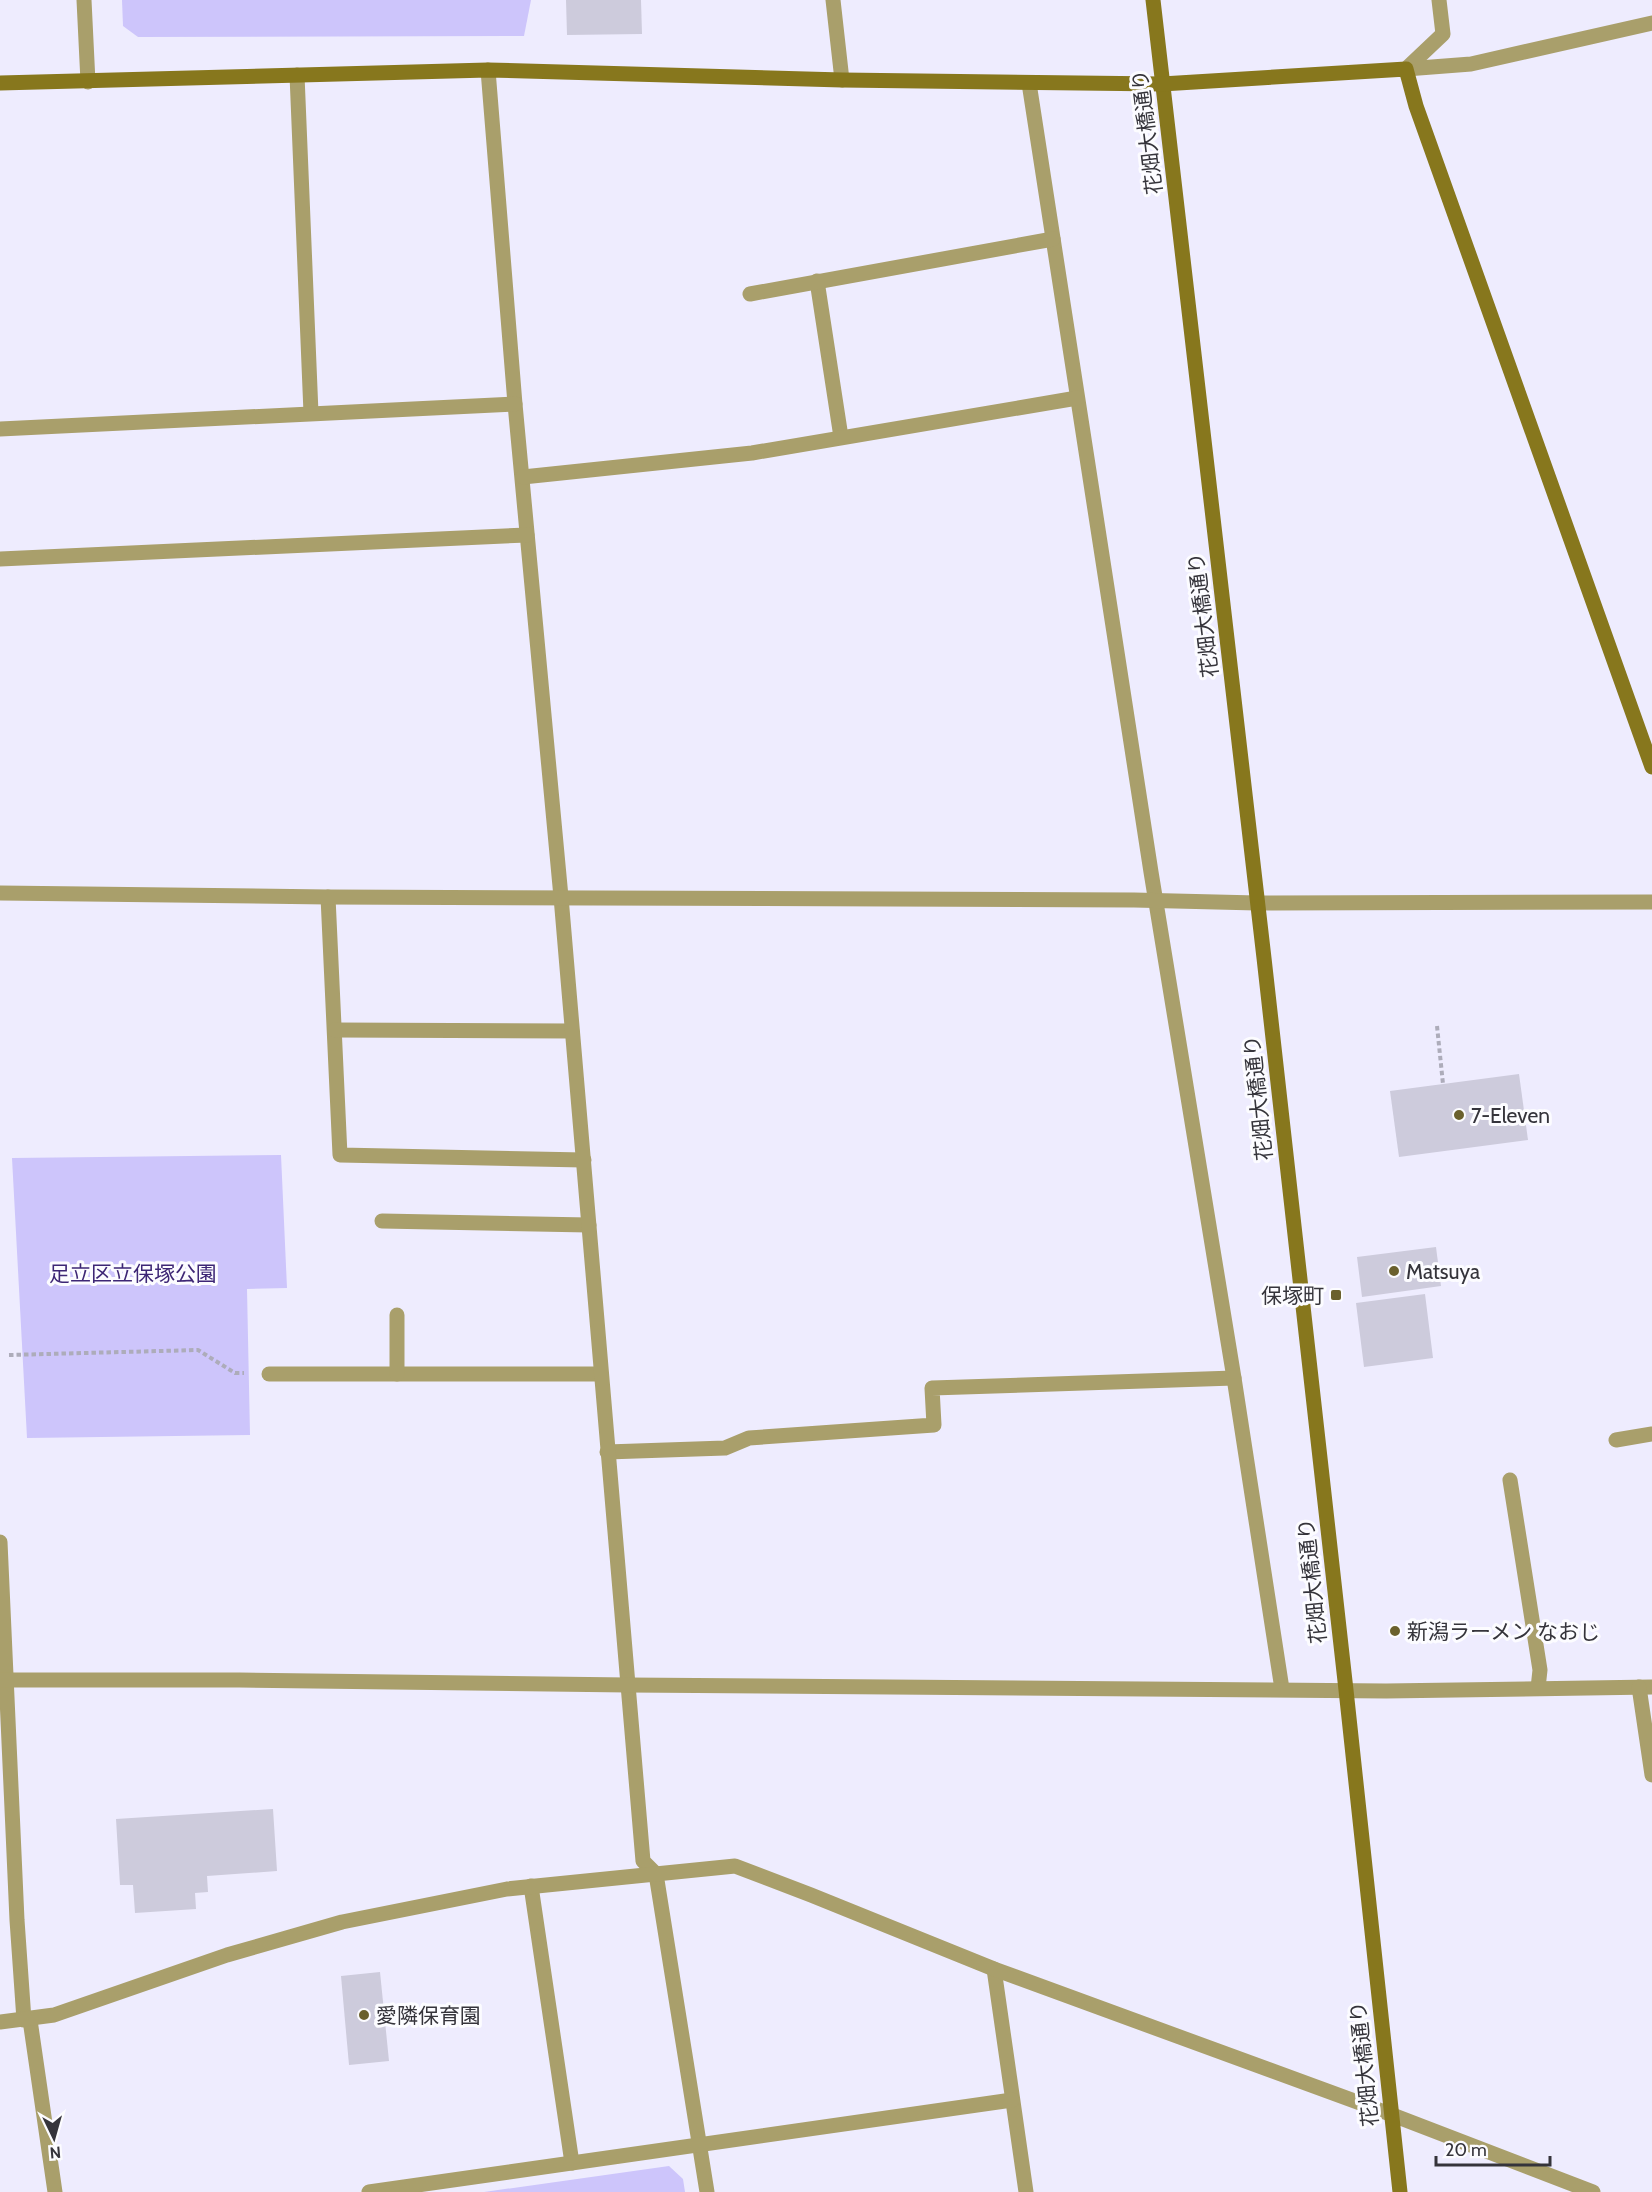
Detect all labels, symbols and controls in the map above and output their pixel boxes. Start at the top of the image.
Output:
street label: 花畑大橋通り [1127,68,1167,196]
street label: 花畑大橋通り [1183,551,1223,679]
street label: 花畑大橋通り [1239,1034,1277,1162]
place label: 7-Eleven [1471,1103,1550,1128]
marker: 7-Eleven [1452,1108,1466,1122]
place label: Matsuya [1406,1259,1480,1284]
park label: 足立区立保塚公園 [49,1261,217,1286]
marker: Matsuya [1387,1264,1401,1278]
place label: 保塚町 [1261,1283,1324,1308]
marker: 保塚町 [1329,1288,1343,1302]
street label: 花畑大橋通り [1293,1517,1331,1645]
place label: 新潟ラーメン なおじ [1407,1619,1600,1644]
marker: 新潟ラーメン なおじ [1388,1624,1402,1638]
street label: 花畑大橋通り [1345,2000,1383,2128]
place label: 愛隣保育園 [376,2003,481,2028]
marker: 愛隣保育園 [357,2008,371,2022]
north arrow [24,2108,84,2168]
scale bar [1436,2129,1550,2167]
text: 20 m [1445,2139,1487,2161]
text: N [49,2142,62,2162]

